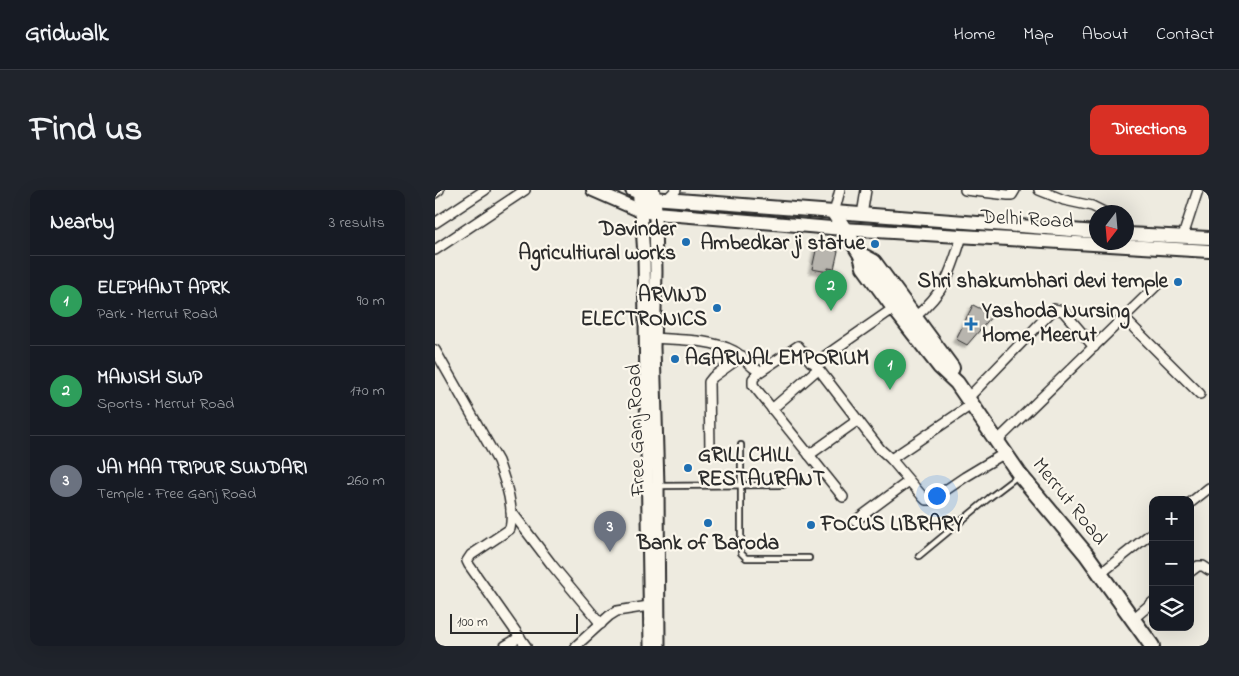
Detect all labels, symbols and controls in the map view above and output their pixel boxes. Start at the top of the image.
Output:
text: Gridwalk [25,17,109,52]
text: Home [954,22,995,48]
text: Map [1023,22,1054,48]
text: About [1082,22,1128,48]
text: Contact [1156,22,1214,48]
text: Find us [30,105,142,156]
button: Directions [1090,105,1209,155]
street label: Delhi Road [979,203,1074,237]
north arrow [1089,205,1134,250]
text: Nearby [50,208,114,238]
text: 3 results [329,211,385,235]
place label: Davinder Agricultiural works [518,215,676,271]
place label: Ambedkar ji statue [700,229,866,259]
marker: Davinder Agricultiural works [680,236,692,248]
marker: Ambedkar ji statue [869,238,881,250]
place label: Shri shakumbhari devi temple [917,267,1169,297]
pin: 2 [815,270,847,311]
text: ELEPHANT APRK [97,275,229,302]
marker: Shri shakumbhari devi temple [1172,276,1184,288]
place label: ARVIND ELECTRONICS [580,281,708,335]
text: 1 [63,289,69,313]
text: 90 m [357,289,385,313]
place label: Yashoda Nursing Home, Meerut [981,297,1130,351]
text: Park · Merrut Road [97,302,217,326]
marker: ARVIND ELECTRONICS [711,302,723,314]
marker: Yashoda Nursing Home, Meerut [964,317,978,331]
place label: AGARWAL EMPORIUM [685,344,869,374]
pin: 1 [874,349,906,390]
marker: AGARWAL EMPORIUM [669,353,681,365]
street label: Free Ganj Road [620,363,654,498]
text: MANISH SWP [97,365,202,392]
text: 2 [62,379,70,403]
text: 170 m [350,379,385,403]
text: Sports · Merrut Road [97,392,234,416]
place label: GRILL CHILL RESTAURANT [698,441,825,495]
street label: Merrut Road [1024,452,1114,552]
text: JAI MAA TRIPUR SUNDARI [97,455,308,482]
marker: GRILL CHILL RESTAURANT [682,462,694,474]
text: 3 [63,469,69,493]
text: 260 m [347,469,385,493]
text: Temple · Free Ganj Road [97,482,256,506]
your location [924,483,950,509]
map controls [1149,496,1194,631]
button: + [1149,496,1194,541]
place label: FOCUS LIBRARY [820,510,963,540]
pin: 3 [594,511,626,552]
marker: Bank of Baroda [702,517,714,529]
marker: FOCUS LIBRARY [805,519,817,531]
place label: Bank of Baroda [636,529,779,559]
button: − [1149,541,1194,586]
button: layers [1149,586,1194,631]
scale bar [450,611,577,634]
text: 100 m [457,612,488,633]

